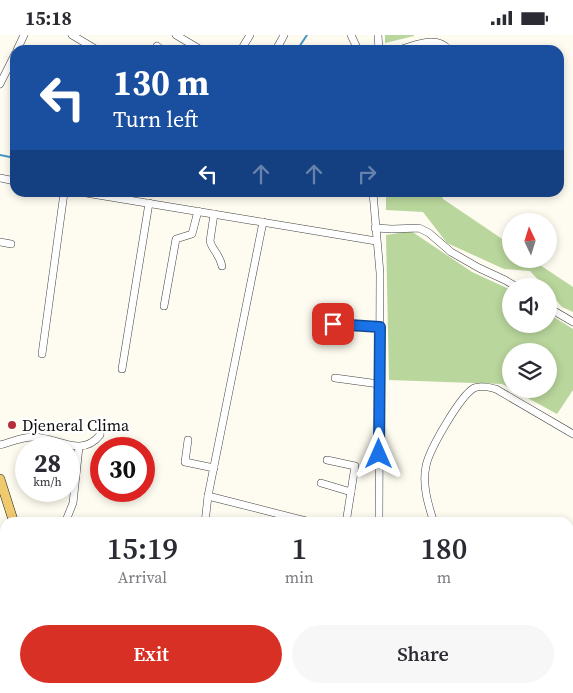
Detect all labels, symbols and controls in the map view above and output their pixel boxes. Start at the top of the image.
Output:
text: 15:18 [25,5,72,31]
text: 130 m [113,59,209,107]
icon: left [30,65,95,130]
text: Turn left [113,104,198,134]
icon: left [194,160,222,188]
icon: ahead [247,160,275,188]
icon: ahead [300,160,328,188]
icon: right [353,160,381,188]
north arrow [502,213,558,267]
map controls [502,213,557,398]
button: sound [502,278,557,333]
pin [312,303,354,345]
icon: arrive [319,310,347,338]
button: layers [502,343,557,398]
place label: Djeneral Clima [22,414,130,436]
marker: Djeneral Clima [6,419,18,431]
position arrow [352,427,404,479]
speed limit sign: 30 [90,437,155,502]
text: 28 [34,446,61,480]
text: km/h [33,474,62,490]
text: 15:19 [107,528,178,569]
text: 1 [291,528,307,569]
text: 180 [420,528,467,569]
text: Arrival [118,566,167,588]
text: min [285,566,314,588]
text: m [437,566,451,588]
button: Exit [20,625,282,683]
button: Share [292,625,554,683]

